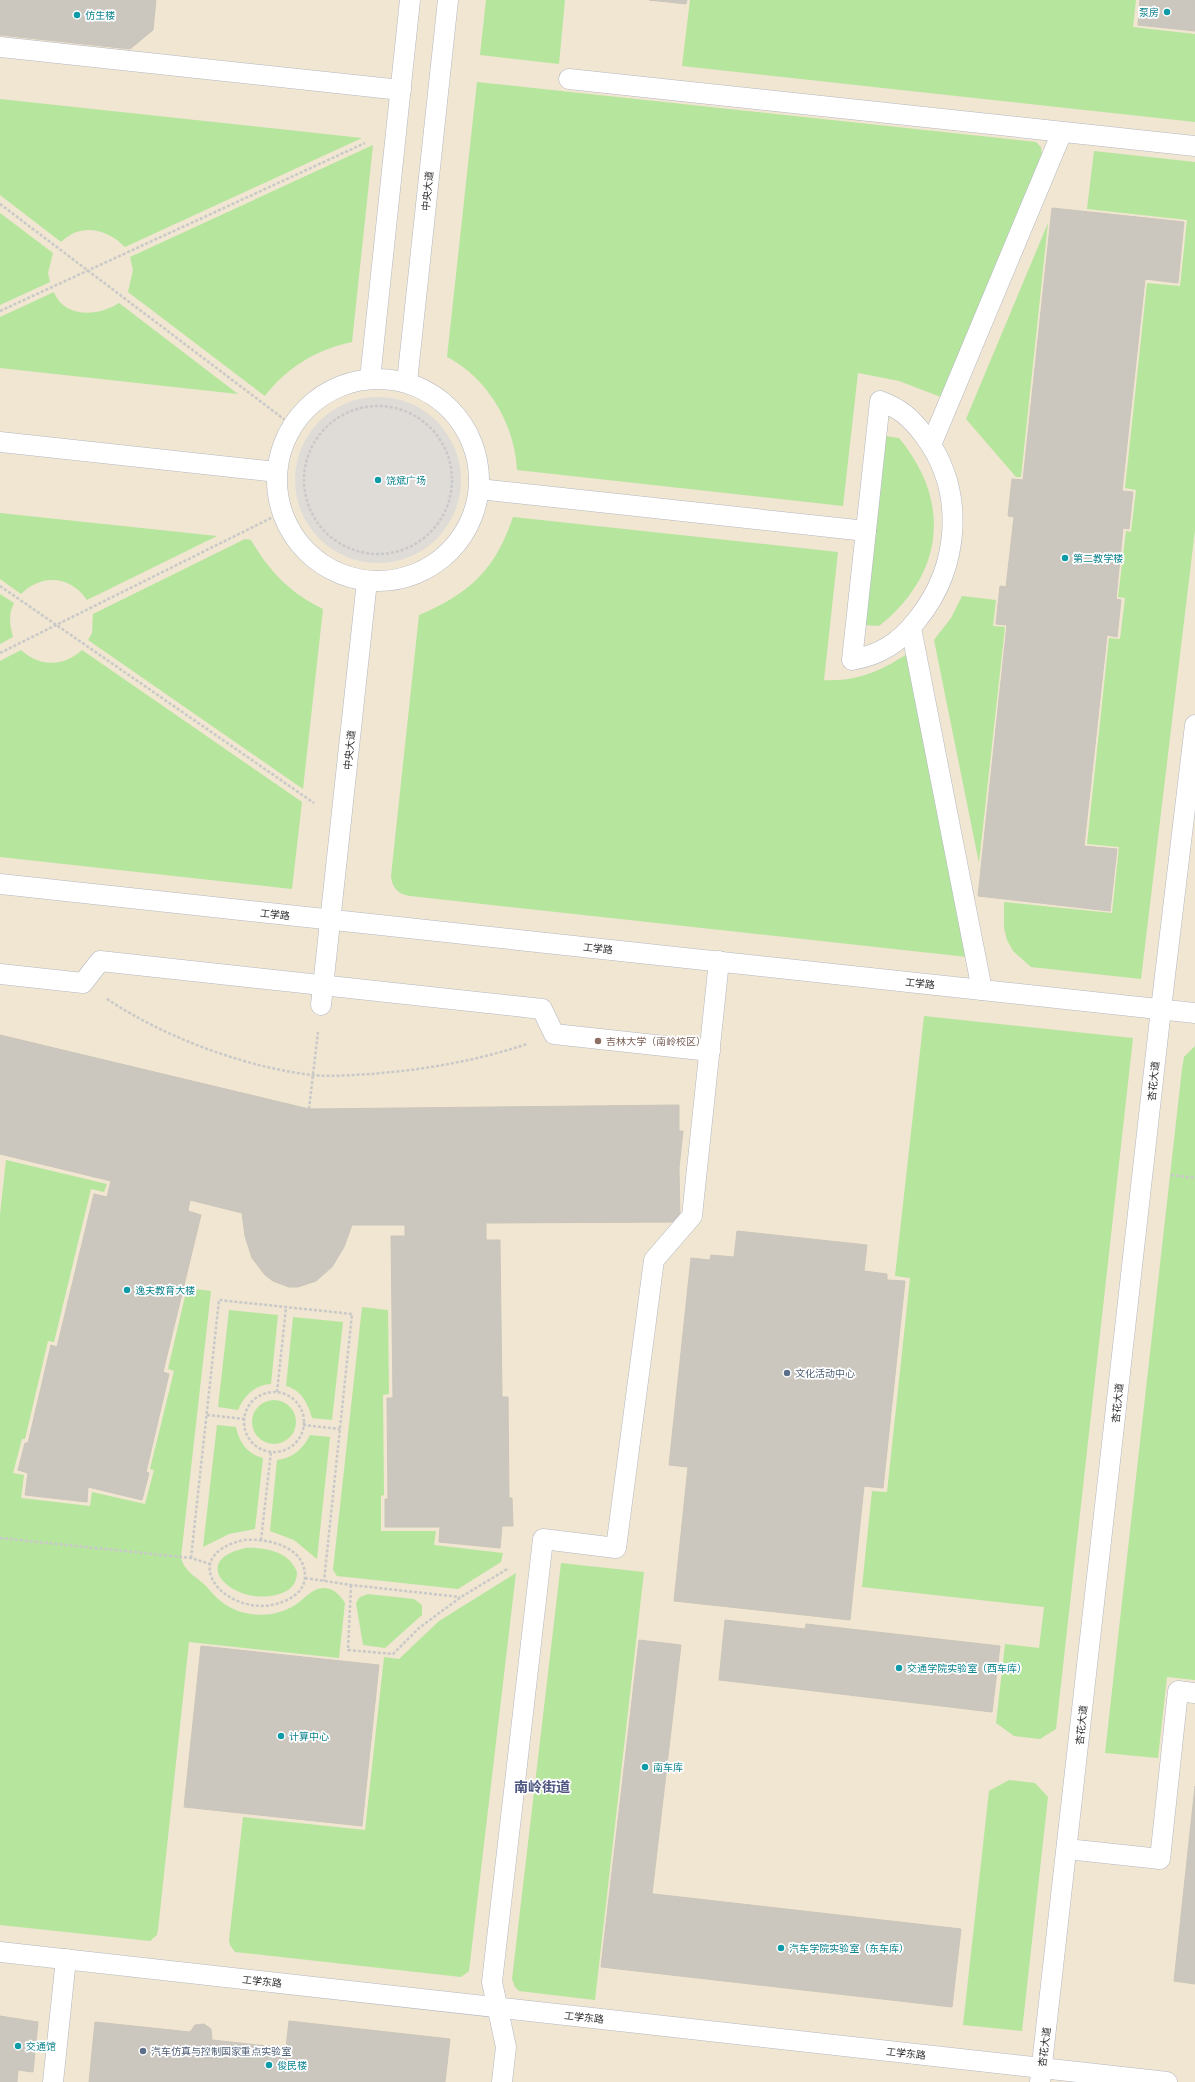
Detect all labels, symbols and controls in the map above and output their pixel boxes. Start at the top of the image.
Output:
place label: 泵房 [1139,7,1159,18]
marker: 泵房 [1162,7,1172,17]
marker: 仿生楼 [72,10,82,20]
place label: 仿生楼 [85,10,115,21]
street label: 中央大道 [420,171,435,212]
marker: 饶斌广场 [373,475,383,485]
place label: 饶斌广场 [386,475,426,486]
marker: 第二教学楼 [1060,553,1070,563]
place label: 第二教学楼 [1073,553,1123,564]
street label: 中央大道 [342,730,357,771]
street label: 工学路 [259,907,290,922]
street label: 工学路 [582,941,613,956]
street label: 工学路 [904,976,935,991]
marker: 吉林大学（南岭校区） [593,1036,603,1046]
place label: 吉林大学（南岭校区） [606,1036,706,1047]
street label: 杏花大道 [1146,1061,1161,1102]
marker: 逸夫教育大楼 [122,1285,132,1295]
place label: 逸夫教育大楼 [135,1285,195,1296]
marker: 文化活动中心 [782,1368,792,1378]
place label: 文化活动中心 [795,1368,855,1379]
street label: 杏花大道 [1110,1383,1125,1424]
marker: 交通学院实验室（西车库） [894,1663,904,1673]
place label: 交通学院实验室（西车库） [907,1663,1027,1674]
street label: 杏花大道 [1074,1705,1089,1746]
marker: 计算中心 [276,1731,286,1741]
place label: 计算中心 [289,1731,329,1742]
marker: 南车库 [640,1762,650,1772]
place label: 南车库 [653,1762,683,1773]
district label: 南岭街道 [514,1779,570,1795]
marker: 汽车学院实验室（东车库） [776,1943,786,1953]
place label: 汽车学院实验室（东车库） [789,1943,909,1954]
street label: 工学东路 [241,1974,282,1989]
street label: 工学东路 [563,2010,604,2025]
street label: 杏花大道 [1037,2027,1052,2068]
marker: 交通馆 [13,2041,23,2051]
place label: 交通馆 [26,2041,56,2052]
marker: 汽车仿真与控制国家重点实验室 [138,2046,148,2056]
place label: 汽车仿真与控制国家重点实验室 [151,2046,291,2057]
street label: 工学东路 [885,2046,926,2061]
marker: 俊民楼 [264,2060,274,2070]
place label: 俊民楼 [277,2060,307,2071]

